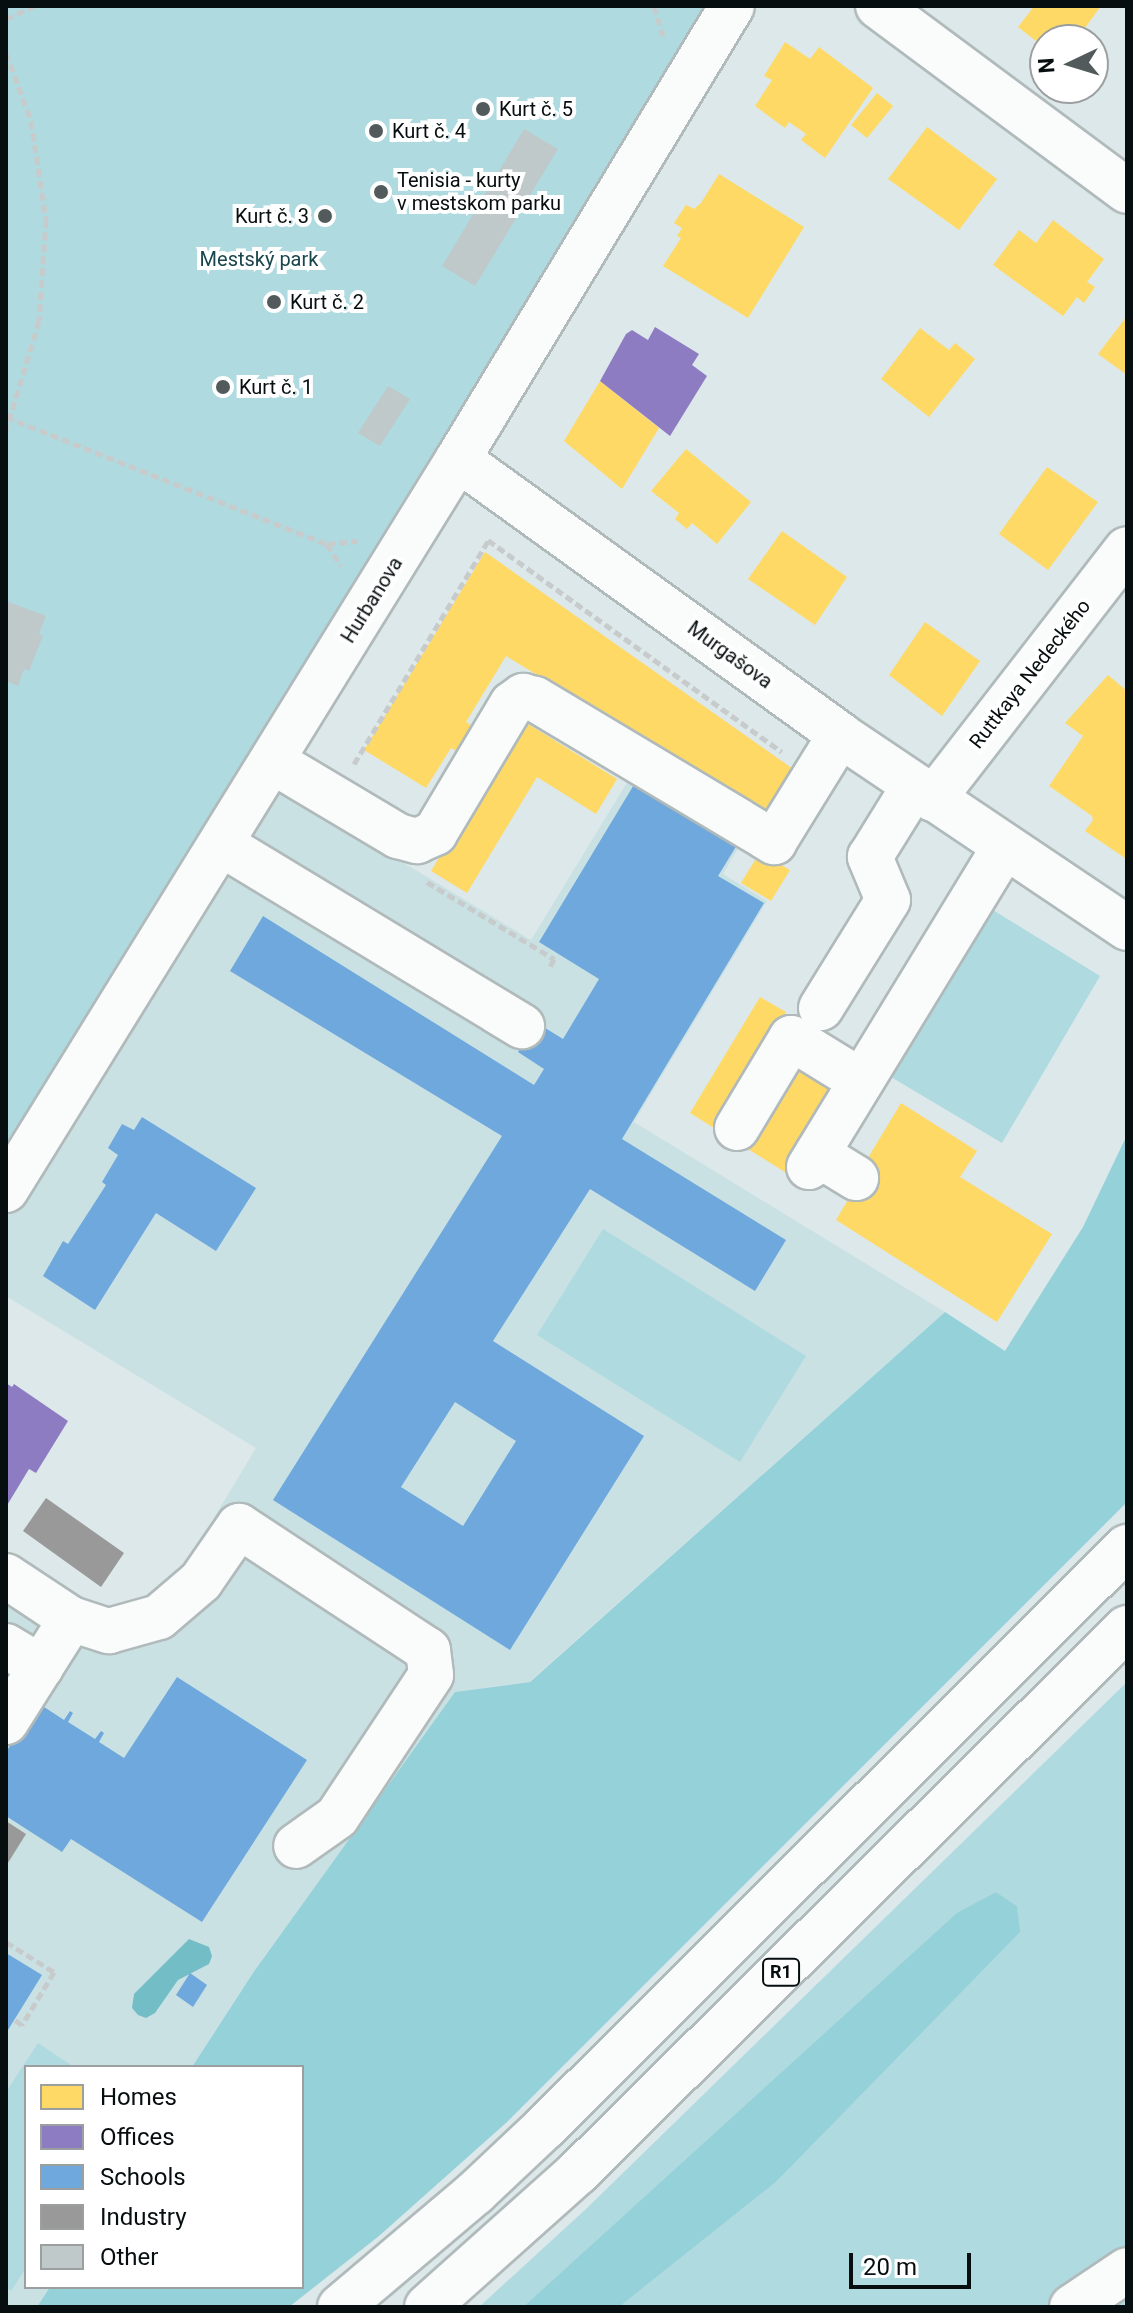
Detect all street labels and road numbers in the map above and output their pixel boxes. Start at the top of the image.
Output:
street label: Hurbanova [336,553,408,647]
street label: Ruttkaya Nedeckého [964,595,1096,753]
street label: Murgašova [683,616,777,694]
road number: R1 [761,1958,801,1986]

